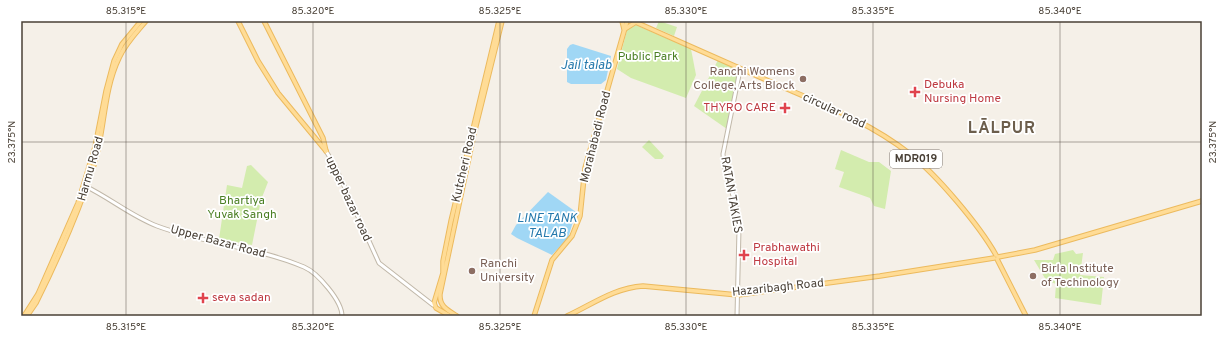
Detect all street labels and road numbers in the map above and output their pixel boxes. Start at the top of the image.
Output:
street label: Morahabadi Road [577,89,615,185]
street label: circular road [800,89,868,133]
street label: Kutcheri Road [449,126,481,204]
street label: Harmu Road [74,135,108,203]
road number: MDR019 [890,150,942,168]
street label: upper bazar road [321,154,375,244]
street label: RATAN TAKIES [716,155,746,235]
street label: Upper Bazar Road [169,222,267,262]
street label: Hazaribagh Road [731,275,825,301]

